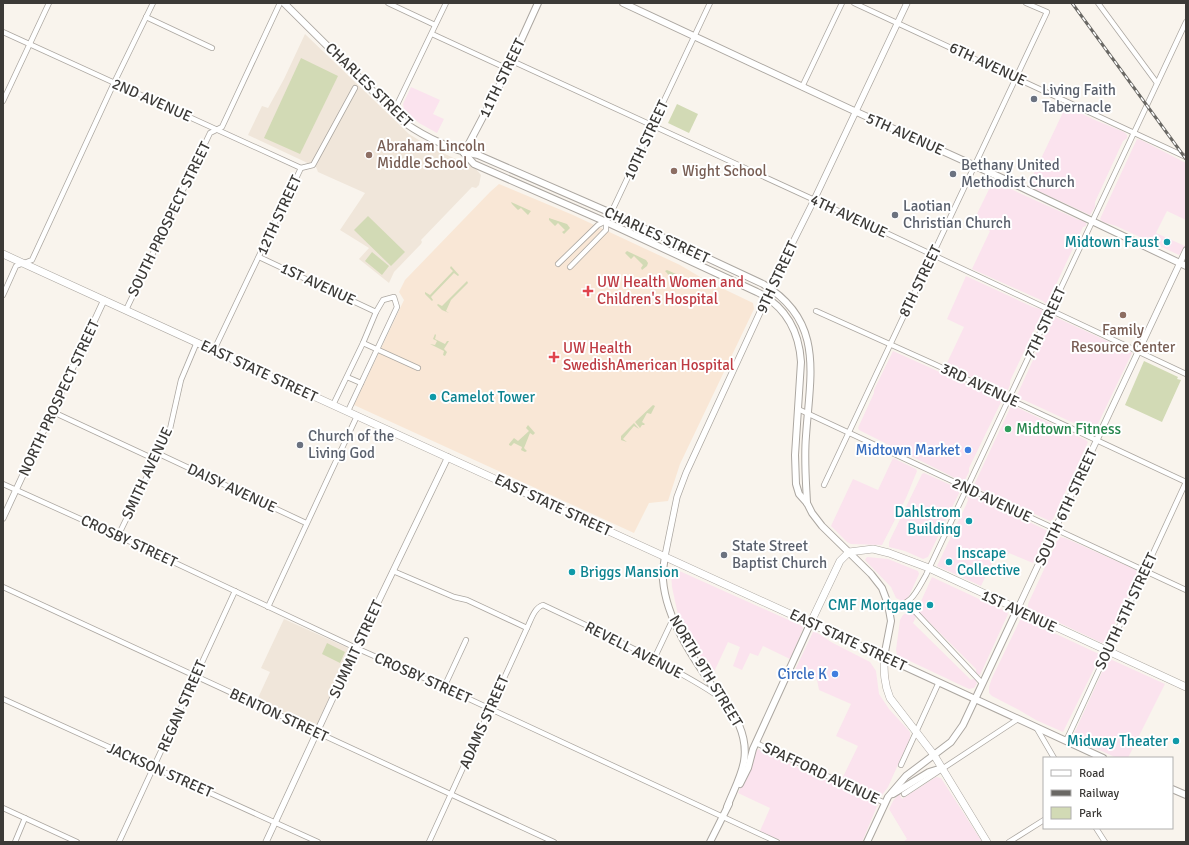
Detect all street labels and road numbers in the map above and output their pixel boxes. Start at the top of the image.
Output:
street label: 11TH STREET [475,35,529,120]
street label: 6TH AVENUE [947,38,1029,90]
street label: CHARLES STREET [322,39,417,131]
street label: 2ND AVENUE [109,74,195,126]
street label: 10TH STREET [620,97,673,183]
street label: 5TH AVENUE [863,109,947,159]
street label: SOUTH PROSPECT STREET [124,138,215,299]
street label: 12TH STREET [253,172,306,258]
street label: 4TH AVENUE [808,190,890,242]
street label: CHARLES STREET [602,203,713,267]
street label: 9TH STREET [752,237,802,316]
street label: 8TH STREET [895,242,945,320]
street label: 1ST AVENUE [278,259,358,309]
street label: 7TH STREET [1020,283,1070,362]
street label: NORTH PROSPECT STREET [15,316,103,479]
street label: EAST STATE STREET [198,336,321,406]
street label: 3RD AVENUE [938,359,1022,411]
street label: SMITH AVENUE [118,424,176,522]
street label: SOUTH 6TH STREET [1031,445,1101,568]
street label: DAISY AVENUE [185,459,279,517]
street label: EAST STATE STREET [492,470,615,540]
street label: 2ND AVENUE [949,474,1035,526]
street label: CROSBY STREET [78,511,181,571]
street label: SOUTH 5TH STREET [1091,549,1161,672]
street label: 1ST AVENUE [979,586,1059,636]
street label: SUMMIT STREET [325,596,387,701]
street label: EAST STATE STREET [787,605,910,675]
street label: NORTH 9TH STREET [666,612,747,731]
street label: REVELL AVENUE [582,618,686,682]
street label: CROSBY STREET [372,649,475,708]
street label: REGAN STREET [154,657,210,755]
street label: ADAMS STREET [455,672,513,771]
street label: BENTON STREET [227,684,332,746]
street label: SPAFFORD AVENUE [760,738,882,808]
street label: JACKSON STREET [104,739,216,802]

